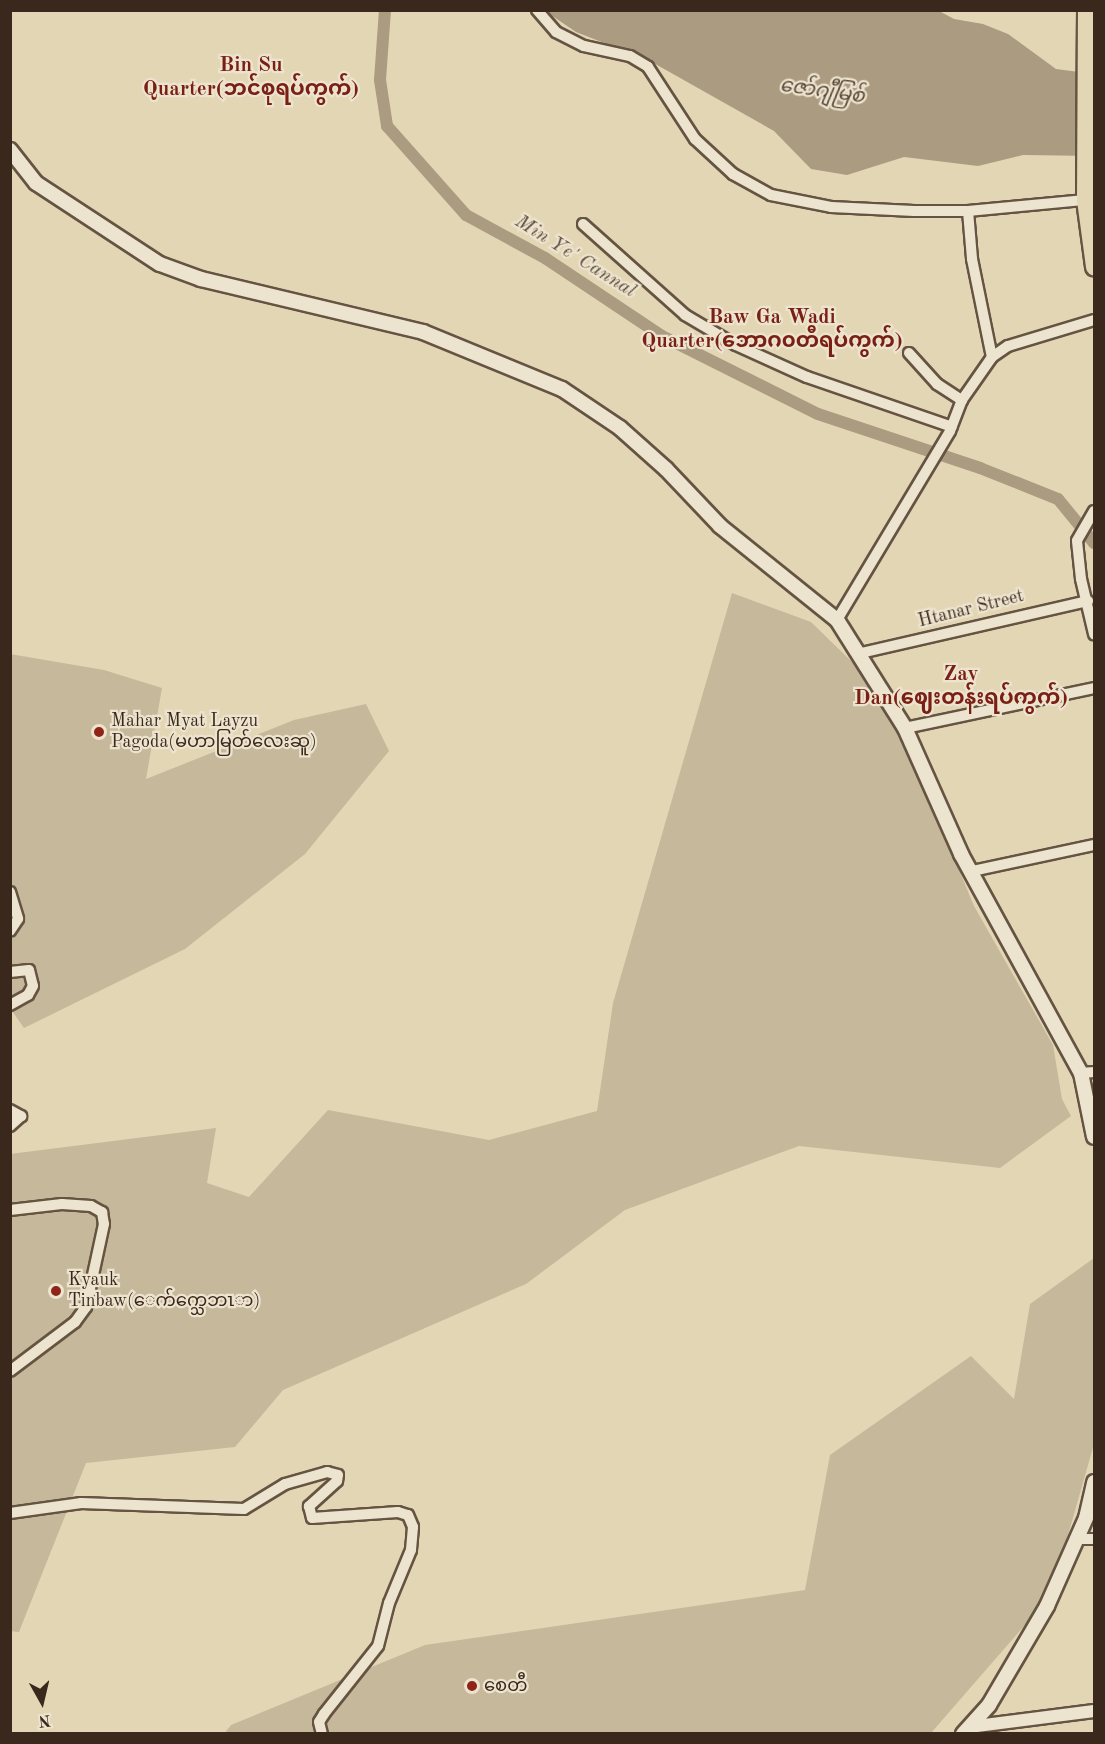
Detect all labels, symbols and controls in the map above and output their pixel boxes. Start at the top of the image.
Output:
district label: Bin Su Quarter(ဘင်စုရပ်ကွက်) [143,53,359,103]
water label: ဇော်ဂျီမြစ် [778,74,866,110]
water label: Min Ye' Cannal [510,210,640,304]
district label: Baw Ga Wadi Quarter(ဘောဂ၀တီရပ်ကွက်) [641,305,903,355]
street label: Htanar Street [916,585,1026,633]
district label: Zay Dan(ဈေးတန်းရပ်ကွက်) [854,662,1068,712]
place label: Mahar Myat Layzu Pagoda(မဟာမြတ်လေးဆူ) [111,711,317,754]
marker: Mahar Myat Layzu Pagoda(မဟာမြတ်လေးဆူ) [92,725,106,739]
place label: Kyauk Tinbaw(ေက်က္သေဘၤာ) [68,1270,260,1312]
marker: Kyauk Tinbaw(ေက်က္သေဘၤာ) [49,1284,63,1298]
north arrow [12,1672,72,1732]
place label: စေတီ [484,1675,527,1697]
marker: စေတီ [465,1679,479,1693]
text: N [37,1711,52,1729]

